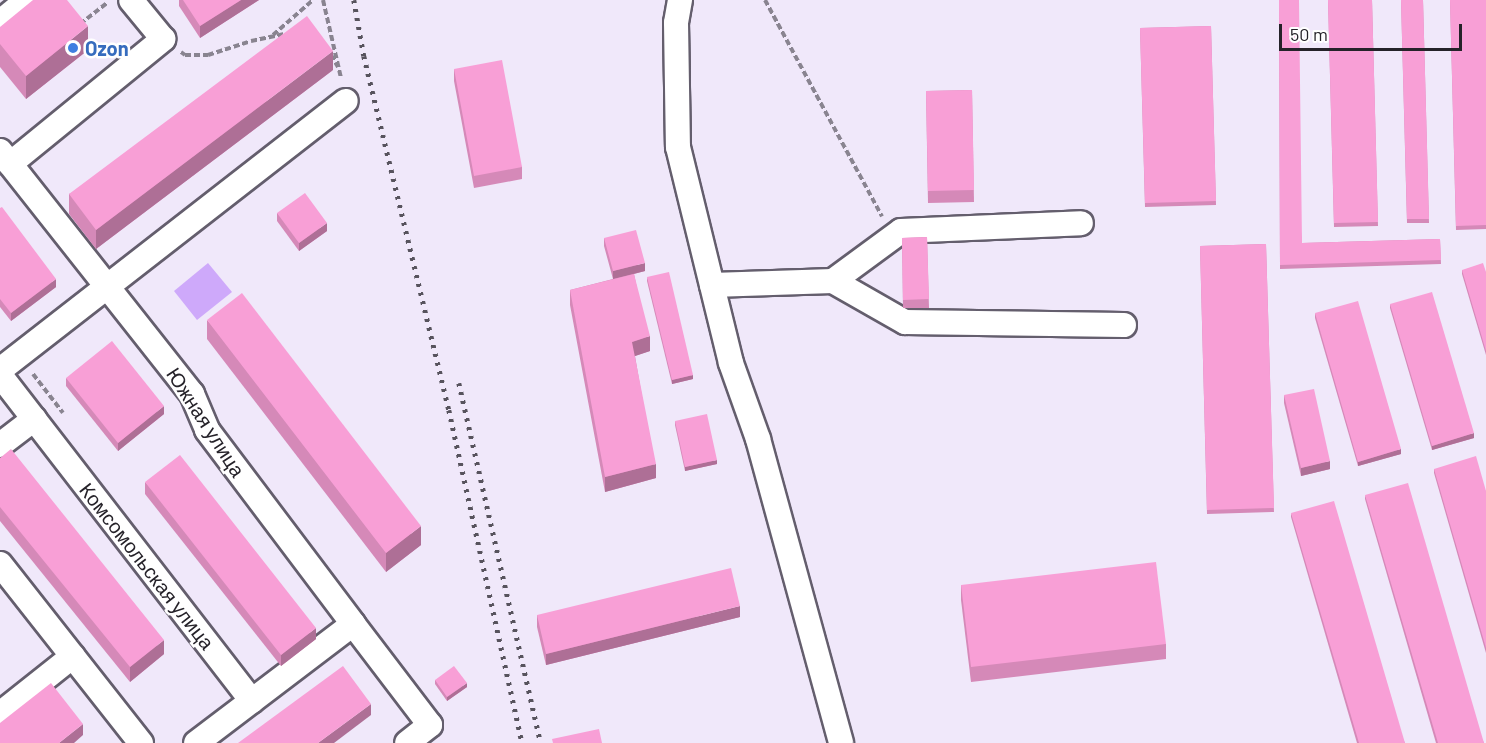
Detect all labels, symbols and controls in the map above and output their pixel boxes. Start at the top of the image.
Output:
scale bar [1282,12,1465,50]
text: 50 m [1290,23,1328,45]
place label: Ozon [85,36,129,60]
marker: Ozon [66,41,80,55]
street label: Южная улица [162,363,250,481]
street label: Комсомольская улица [75,478,219,654]

